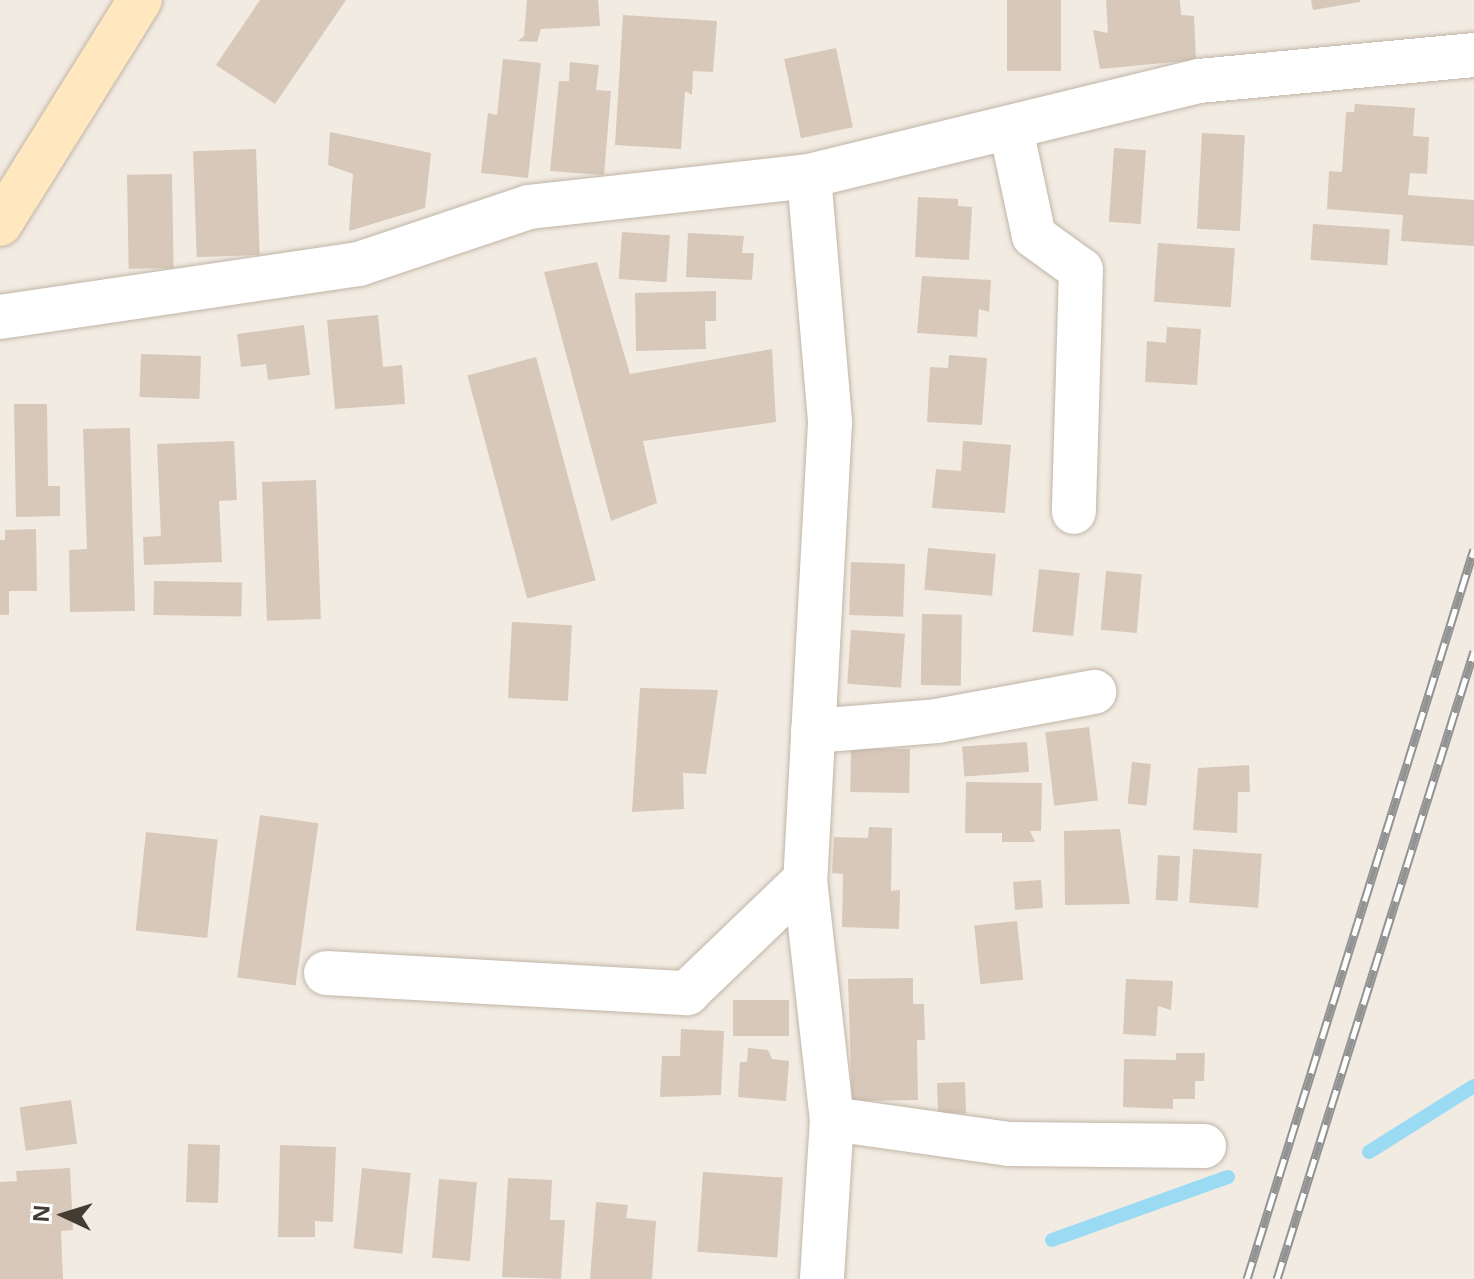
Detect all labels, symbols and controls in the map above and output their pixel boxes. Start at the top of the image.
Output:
north arrow [24,1175,104,1255]
text: N [24,1203,56,1223]

